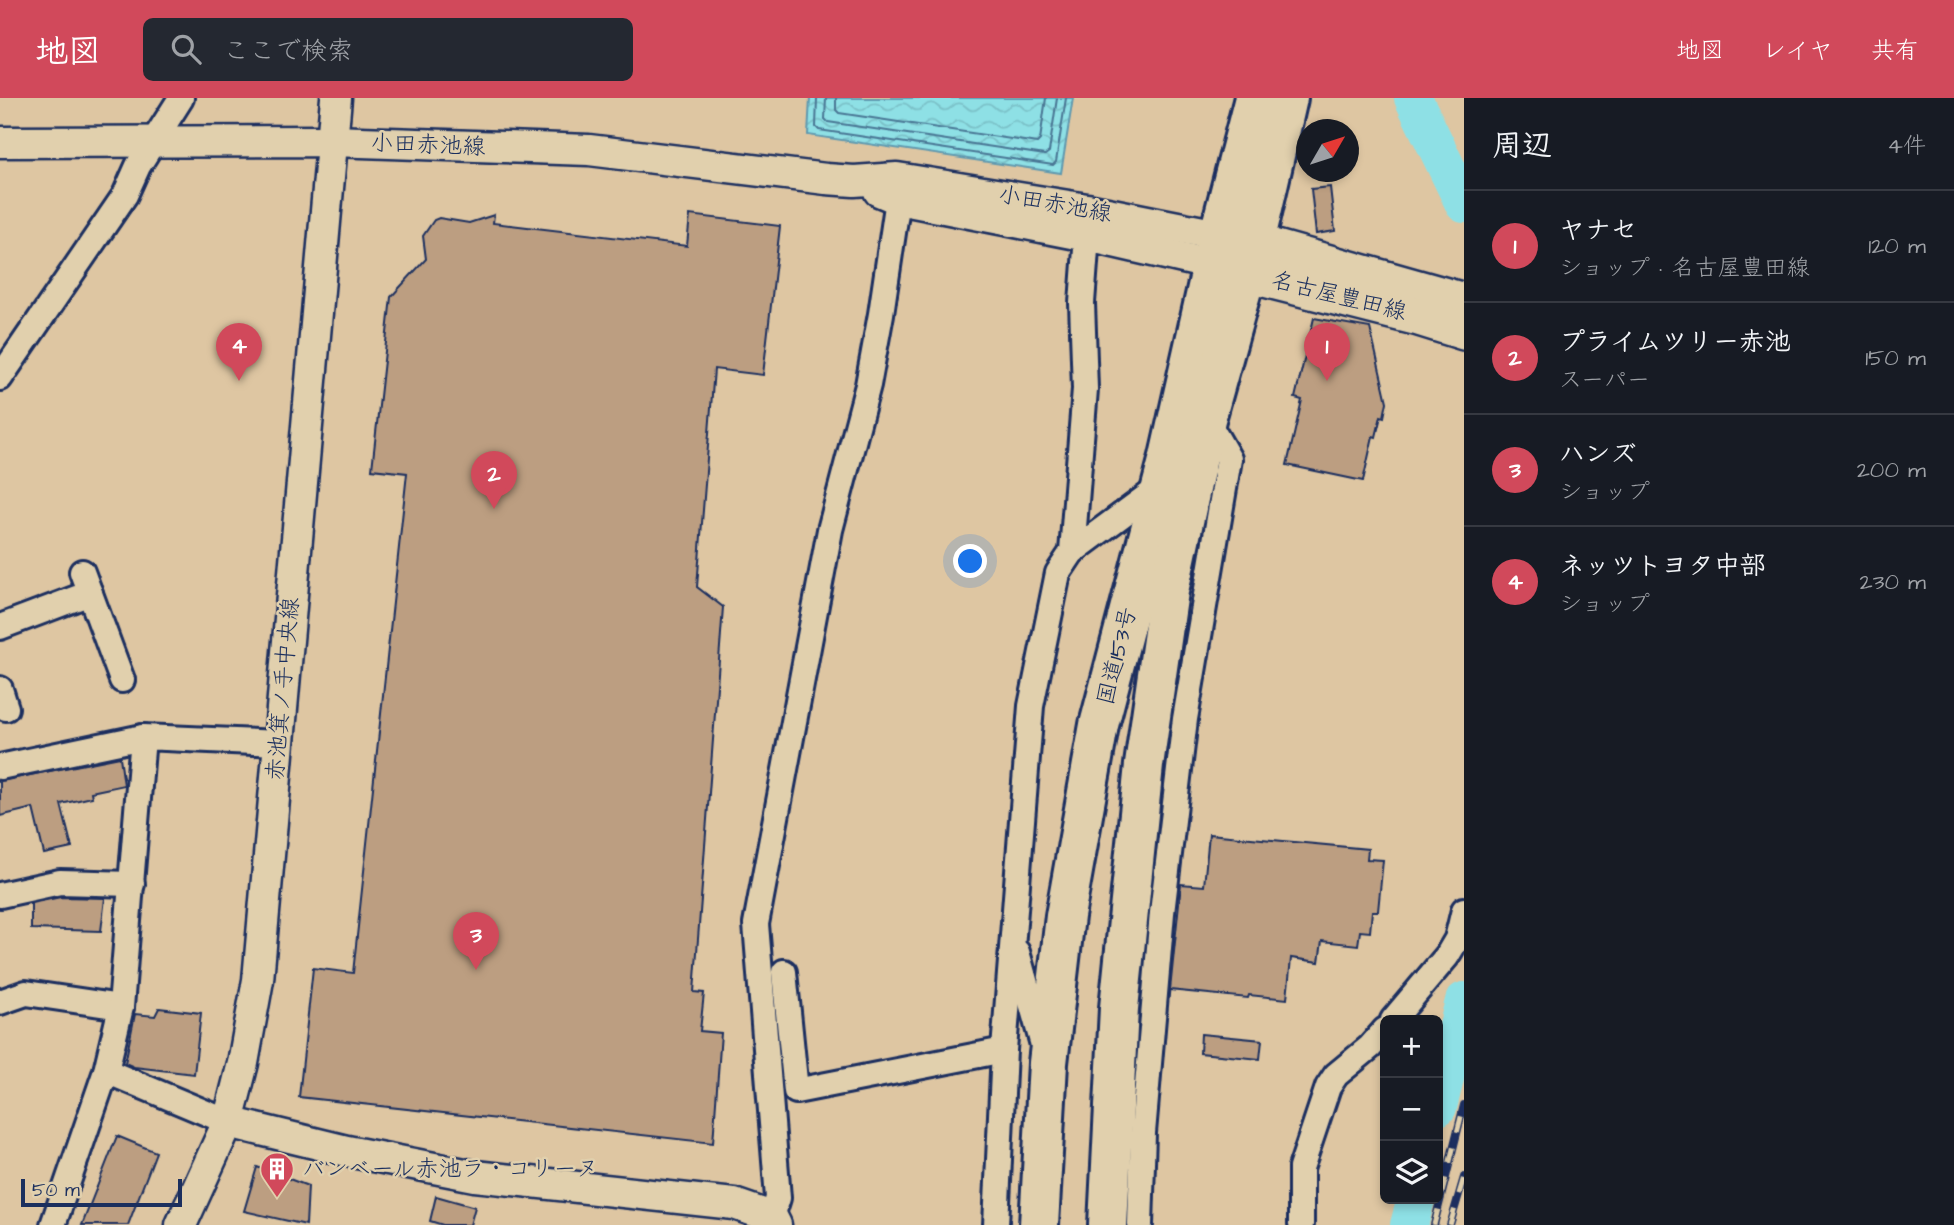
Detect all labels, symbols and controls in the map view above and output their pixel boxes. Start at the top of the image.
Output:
search box [143,18,633,81]
text: 地図 [35,29,101,75]
icon: search [167,30,205,68]
text: ここで検索 [223,33,353,69]
text: 地図 [1676,34,1724,68]
text: レイヤ [1762,34,1833,68]
text: 共有 [1871,34,1919,68]
north arrow [1296,119,1359,182]
text: 周辺 [1492,125,1552,167]
street label: 小田赤池線 [370,127,486,163]
text: 4件 [1887,130,1926,162]
street label: 小田赤池線 [996,178,1114,230]
text: ヤナセ [1559,212,1637,248]
text: 1 [1514,230,1516,262]
text: 120 m [1868,230,1926,262]
text: ショップ · 名古屋豊田線 [1559,252,1810,284]
street label: 名古屋豊田線 [1268,264,1410,328]
pin: 4 [216,323,262,381]
pin: 1 [1304,323,1350,381]
text: プライムツリー赤池 [1559,324,1791,360]
text: 2 [1508,342,1522,374]
text: 150 m [1865,342,1926,374]
text: スーパー [1559,364,1650,396]
text: ハンズ [1559,436,1636,472]
pin: 2 [471,451,517,509]
text: 3 [1509,454,1521,486]
text: 200 m [1857,454,1926,486]
text: ショップ [1559,476,1650,508]
your location [953,544,987,578]
text: ネッツトヨタ中部 [1559,548,1766,584]
text: 4 [1507,566,1523,598]
text: 230 m [1860,566,1926,598]
text: ショップ [1559,588,1650,620]
street label: 赤池箕ノ手中央線 [259,596,307,782]
street label: 国道153号 [1089,604,1145,708]
pin: 3 [453,912,499,970]
map controls [1380,1015,1443,1204]
button: + [1380,1015,1443,1078]
button: − [1380,1078,1443,1141]
button: layers [1380,1141,1443,1204]
building icon: バンベール赤池ラ・コリーヌ [258,1150,296,1199]
place label: バンベール赤池ラ・コリーヌ [302,1153,599,1185]
scale bar [21,1176,182,1208]
text: 50 m [32,1177,80,1204]

